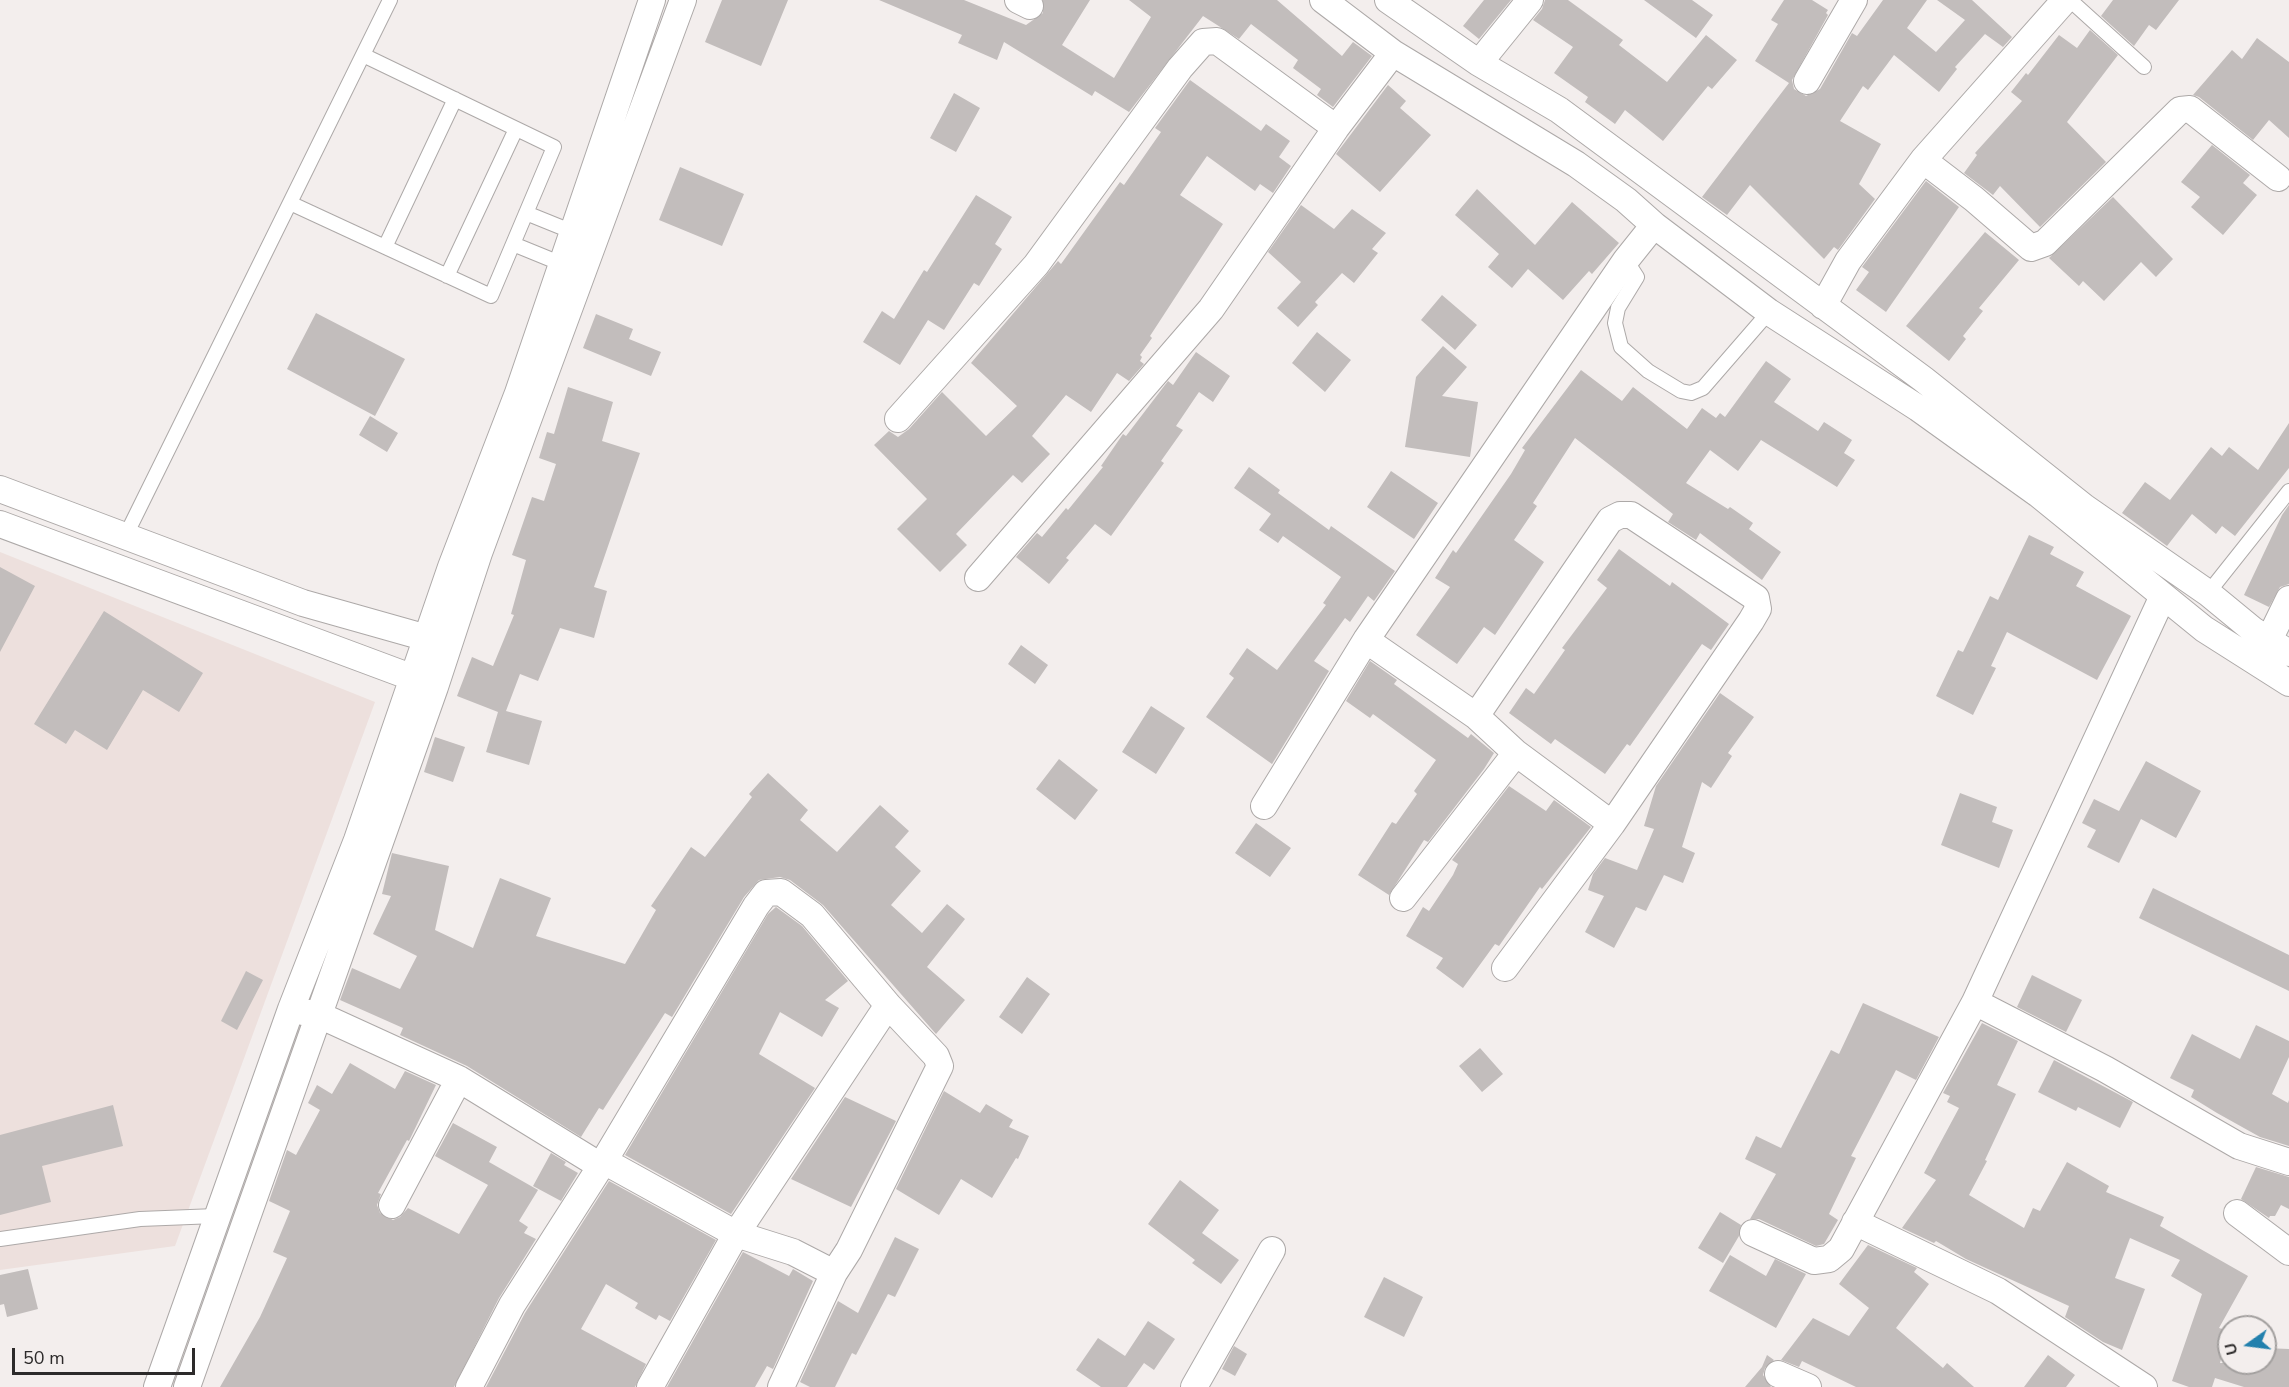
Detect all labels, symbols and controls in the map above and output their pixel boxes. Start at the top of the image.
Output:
north arrow [2217,1315,2277,1375]
scale bar [15,1336,198,1374]
text: U [2219,1340,2244,1357]
text: 50 m [23,1346,65,1370]

